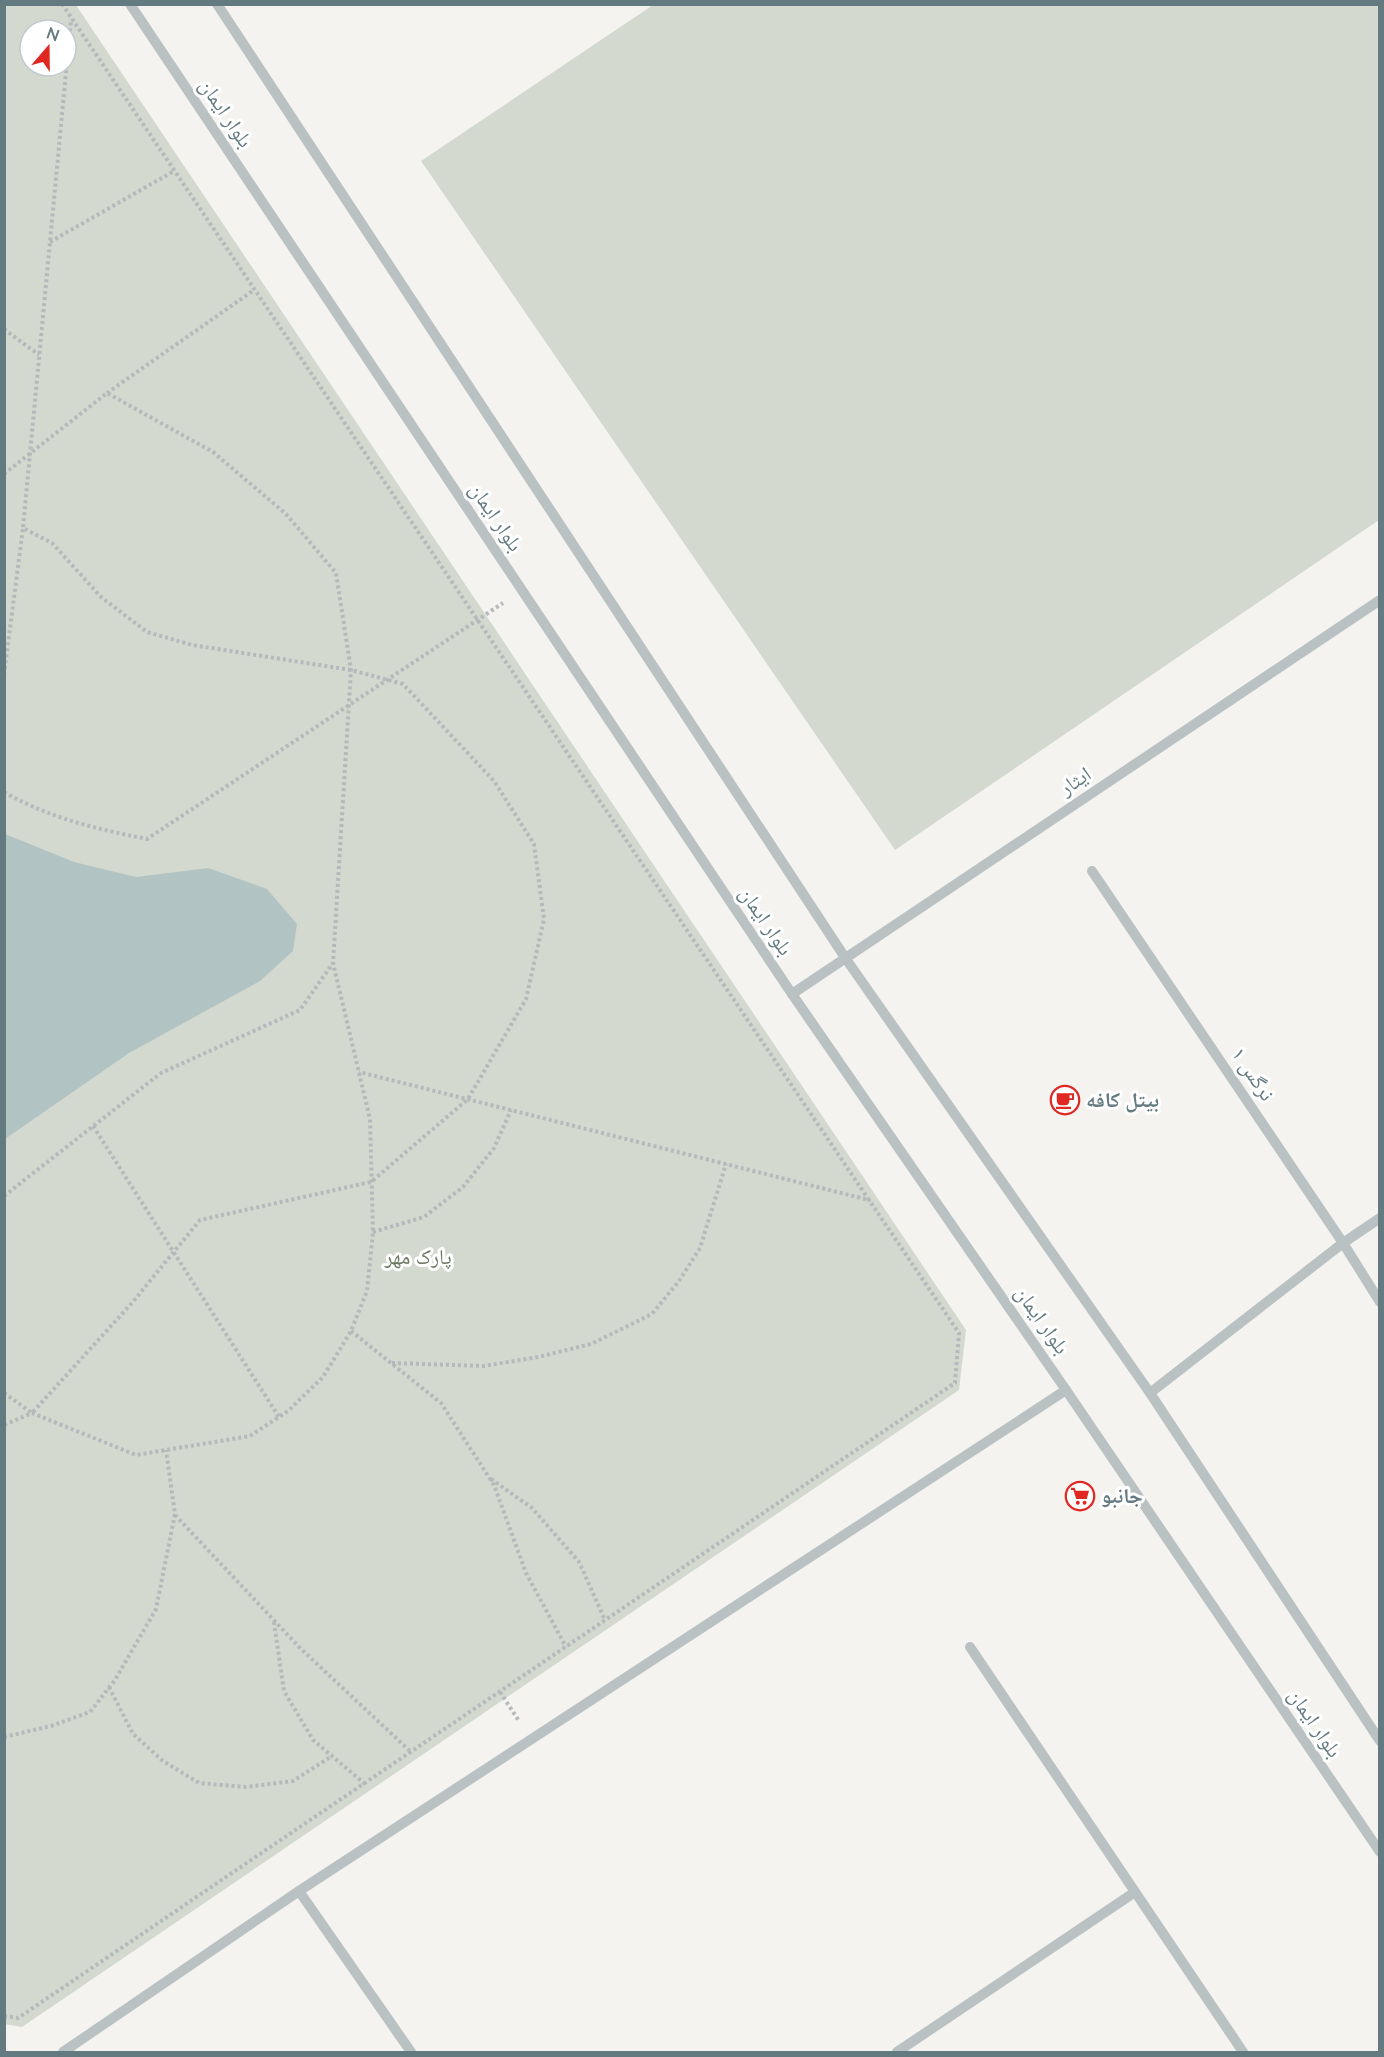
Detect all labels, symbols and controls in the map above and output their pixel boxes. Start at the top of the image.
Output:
north arrow [18,18,78,78]
text: N [44,22,62,44]
street label: بلوار ایمان [194,73,259,152]
street label: بلوار ایمان [464,477,529,556]
street label: ایثار [1053,760,1095,800]
street label: بلوار ایمان [734,881,799,960]
street label: نرگس ۱ [1226,1042,1281,1106]
cafe icon: بیتل کافه [1049,1084,1081,1116]
place label: بیتل کافه [1086,1086,1159,1113]
park label: پارک مهر [383,1243,452,1269]
street label: بلوار ایمان [1010,1280,1076,1359]
supermarket icon: جانبو [1064,1480,1096,1512]
place label: جانبو [1101,1482,1143,1508]
street label: بلوار ایمان [1283,1683,1348,1762]

